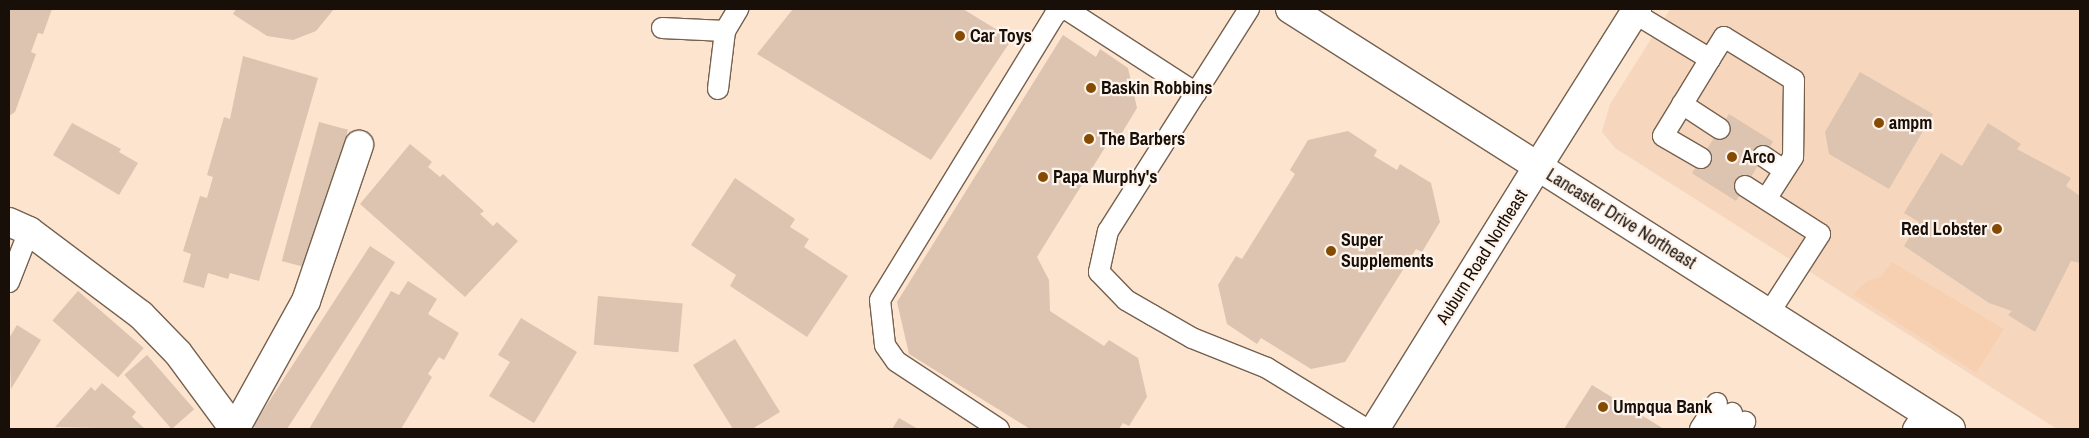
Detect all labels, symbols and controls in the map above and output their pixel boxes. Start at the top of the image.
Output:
place label: Car Toys [970,25,1032,47]
marker: Car Toys [954,30,966,42]
place label: Baskin Robbins [1101,77,1213,99]
marker: Baskin Robbins [1085,82,1097,94]
place label: ampm [1889,112,1932,134]
marker: ampm [1873,117,1885,129]
place label: The Barbers [1099,128,1185,150]
marker: The Barbers [1083,133,1095,145]
place label: Arco [1742,146,1776,168]
marker: Arco [1726,151,1738,163]
street label: Lancaster Drive Northeast [1542,164,1700,274]
place label: Papa Murphy's [1053,166,1157,188]
marker: Papa Murphy's [1037,171,1049,183]
street label: Auburn Road Northeast [1432,186,1532,328]
place label: Red Lobster [1901,218,1987,240]
marker: Red Lobster [1991,223,2003,235]
place label: Super Supplements [1341,230,1434,272]
marker: Super Supplements [1325,245,1337,257]
place label: Umpqua Bank [1613,396,1712,418]
marker: Umpqua Bank [1597,401,1609,413]

